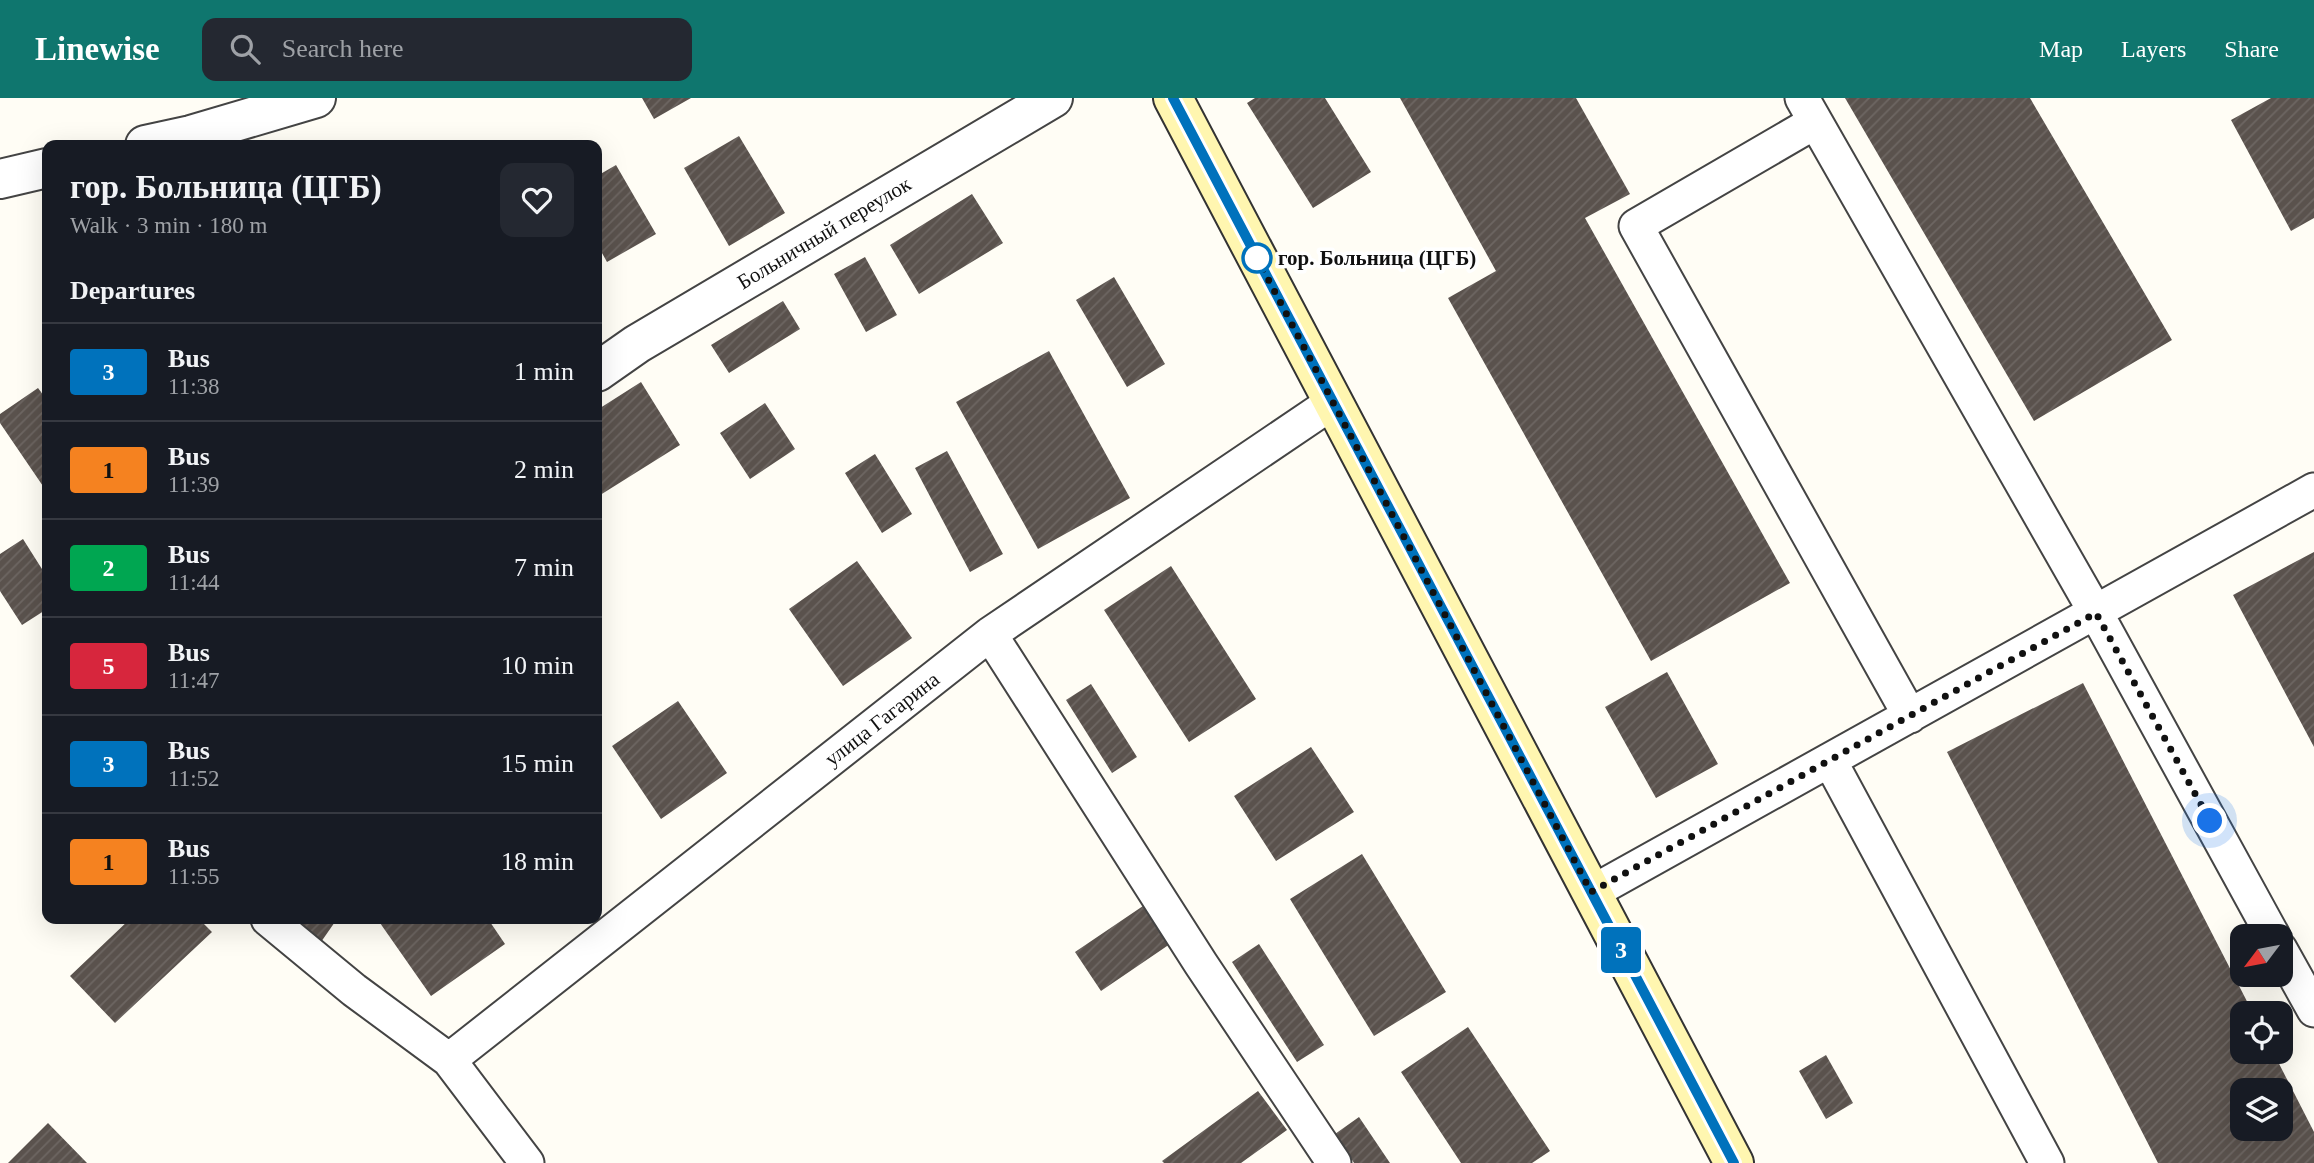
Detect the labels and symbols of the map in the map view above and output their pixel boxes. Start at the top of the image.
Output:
street label: Больничный переулок [733,171,916,294]
marker: гор. Больница (ЦГБ) [1242,243,1272,273]
place label: гор. Больница (ЦГБ) [1278,246,1476,270]
street label: улица Гагарина [820,667,944,771]
your location [2192,803,2227,838]
north arrow [2230,924,2292,987]
line badge: 3 [1598,927,1644,973]

